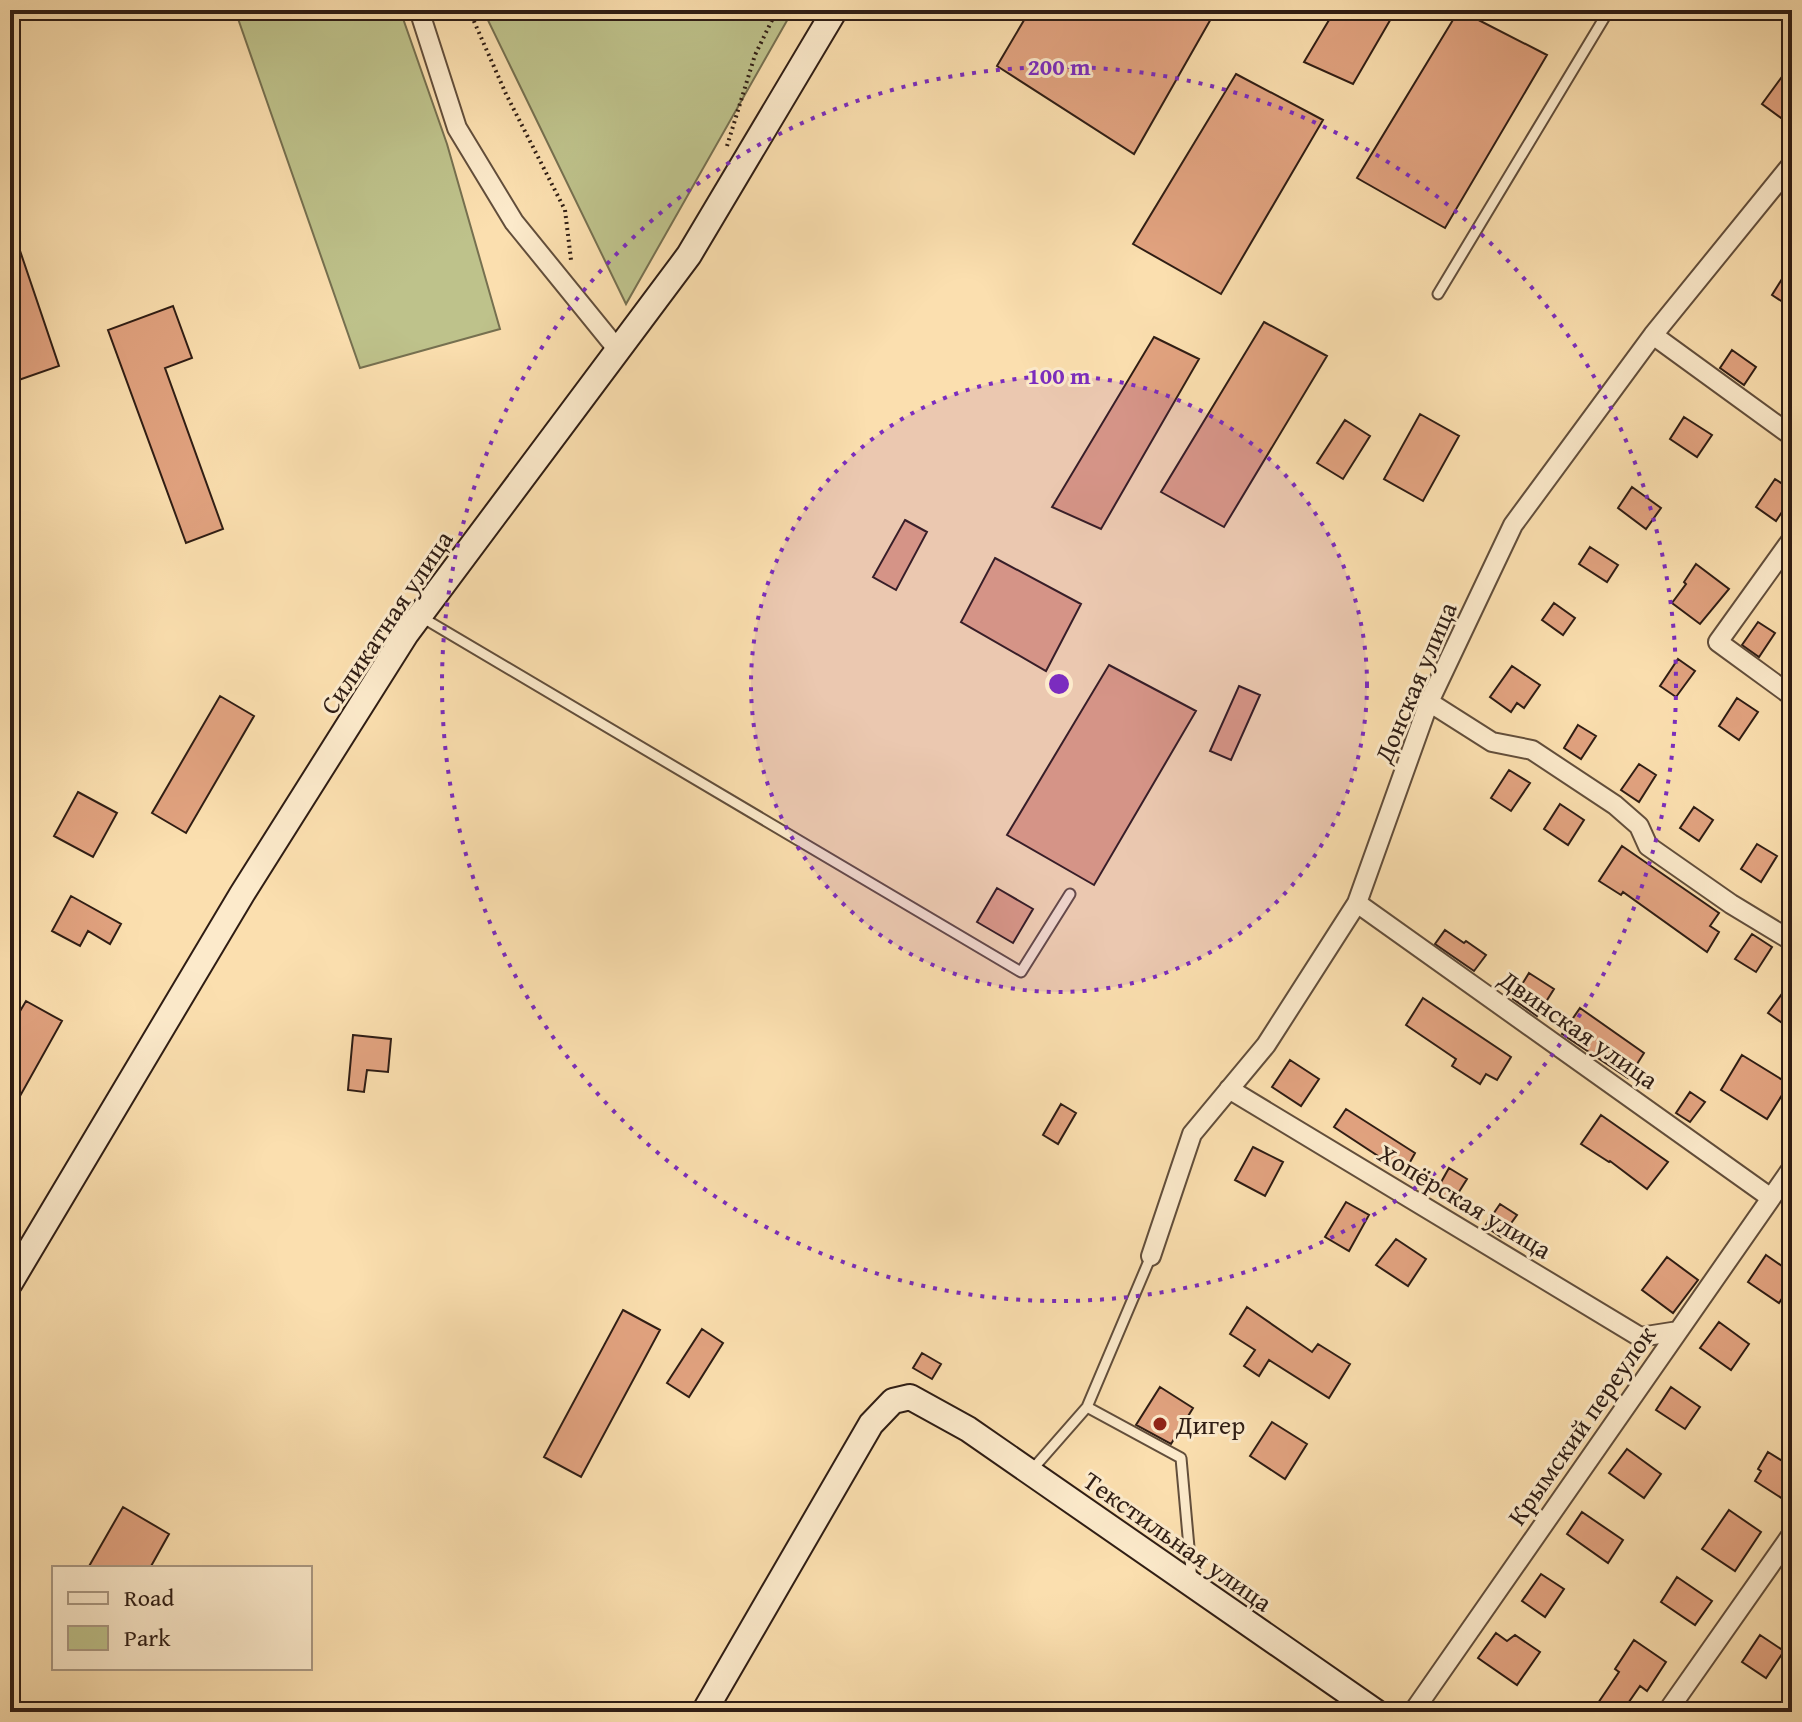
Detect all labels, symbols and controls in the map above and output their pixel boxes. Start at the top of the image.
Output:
text: 200 m [1027,49,1091,84]
text: 100 m [1027,358,1091,393]
street label: Силикатная улица [310,522,462,722]
street label: Донская улица [1363,595,1467,770]
centre of rings [1045,670,1073,698]
street label: Двинская улица [1491,959,1667,1099]
street label: Хопёрская улица [1371,1134,1560,1269]
street label: Крымский переулок [1497,1317,1665,1533]
place label: Дигер [1175,1405,1245,1444]
marker: Дигер [1151,1415,1169,1433]
street label: Текстильная улица [1075,1461,1281,1621]
legend [52,1566,312,1670]
text: Road [124,1580,174,1615]
text: Park [124,1620,171,1655]

